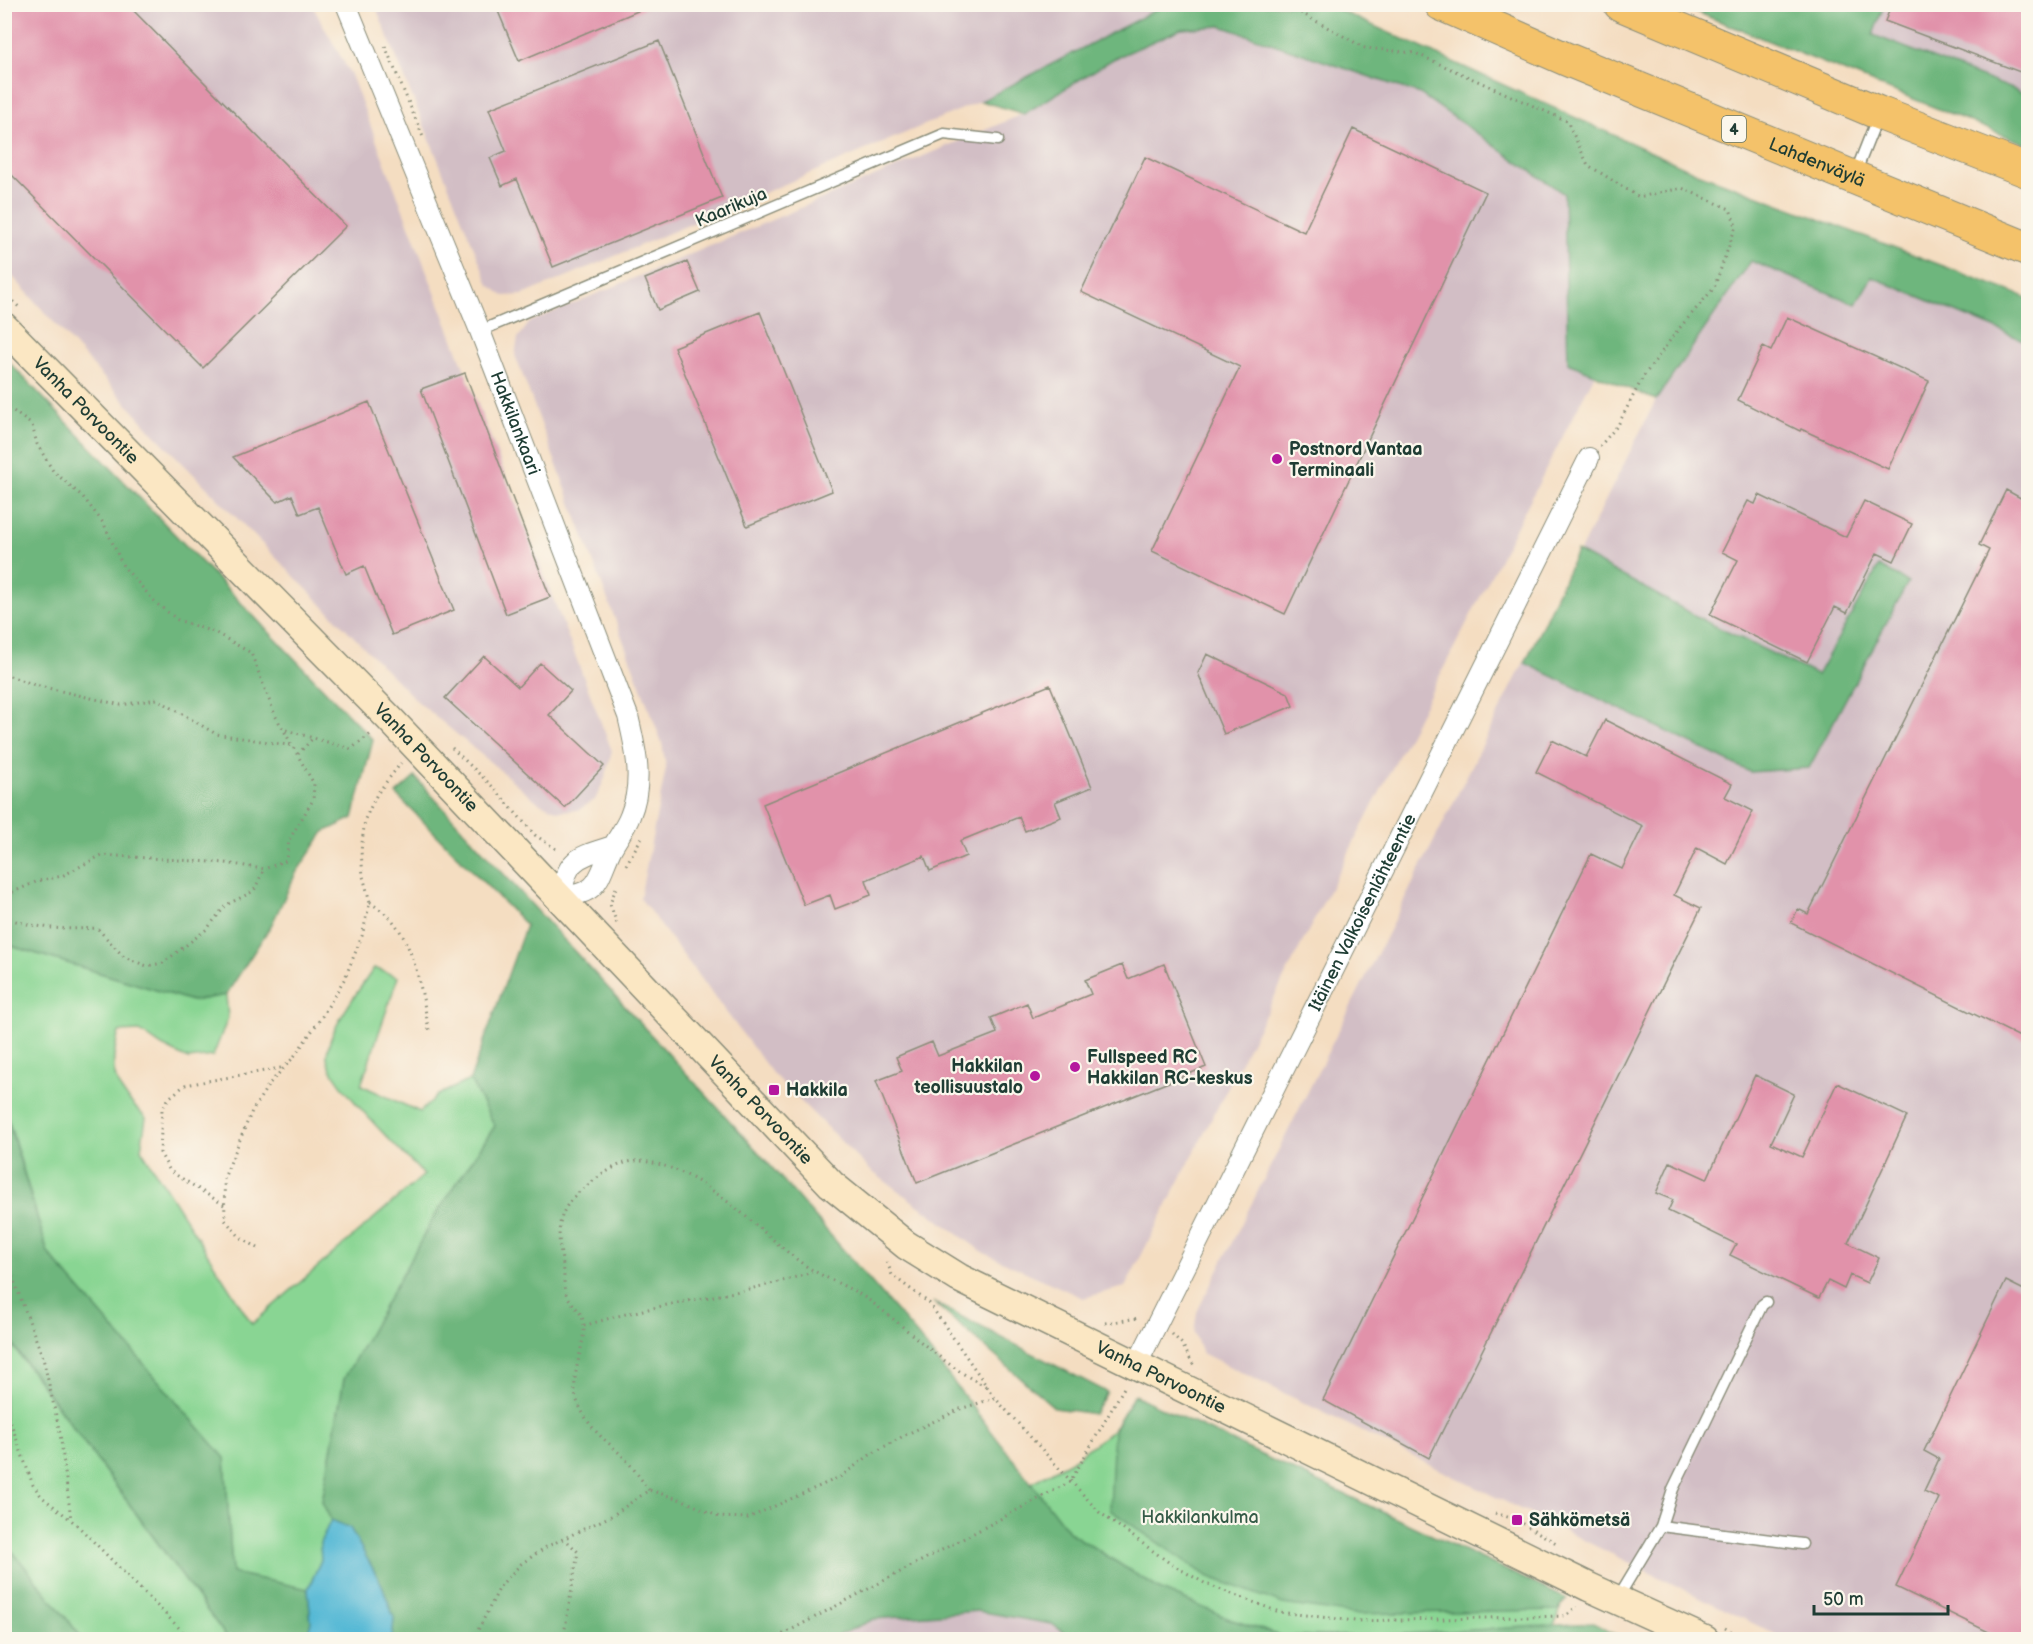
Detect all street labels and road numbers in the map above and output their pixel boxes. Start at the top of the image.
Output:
road number: 4 [1722,116,1746,142]
street label: Lahdenväylä [1766,134,1868,192]
street label: Kaarikuja [692,183,770,232]
street label: Vanha Porvoontie [28,353,143,469]
street label: Hakkilankaari [486,369,544,478]
street label: Vanha Porvoontie [369,699,483,817]
street label: Itäinen Valkoisenlähteentie [1305,810,1421,1015]
street label: Vanha Porvoontie [704,1052,817,1169]
street label: Vanha Porvoontie [1092,1337,1229,1418]

